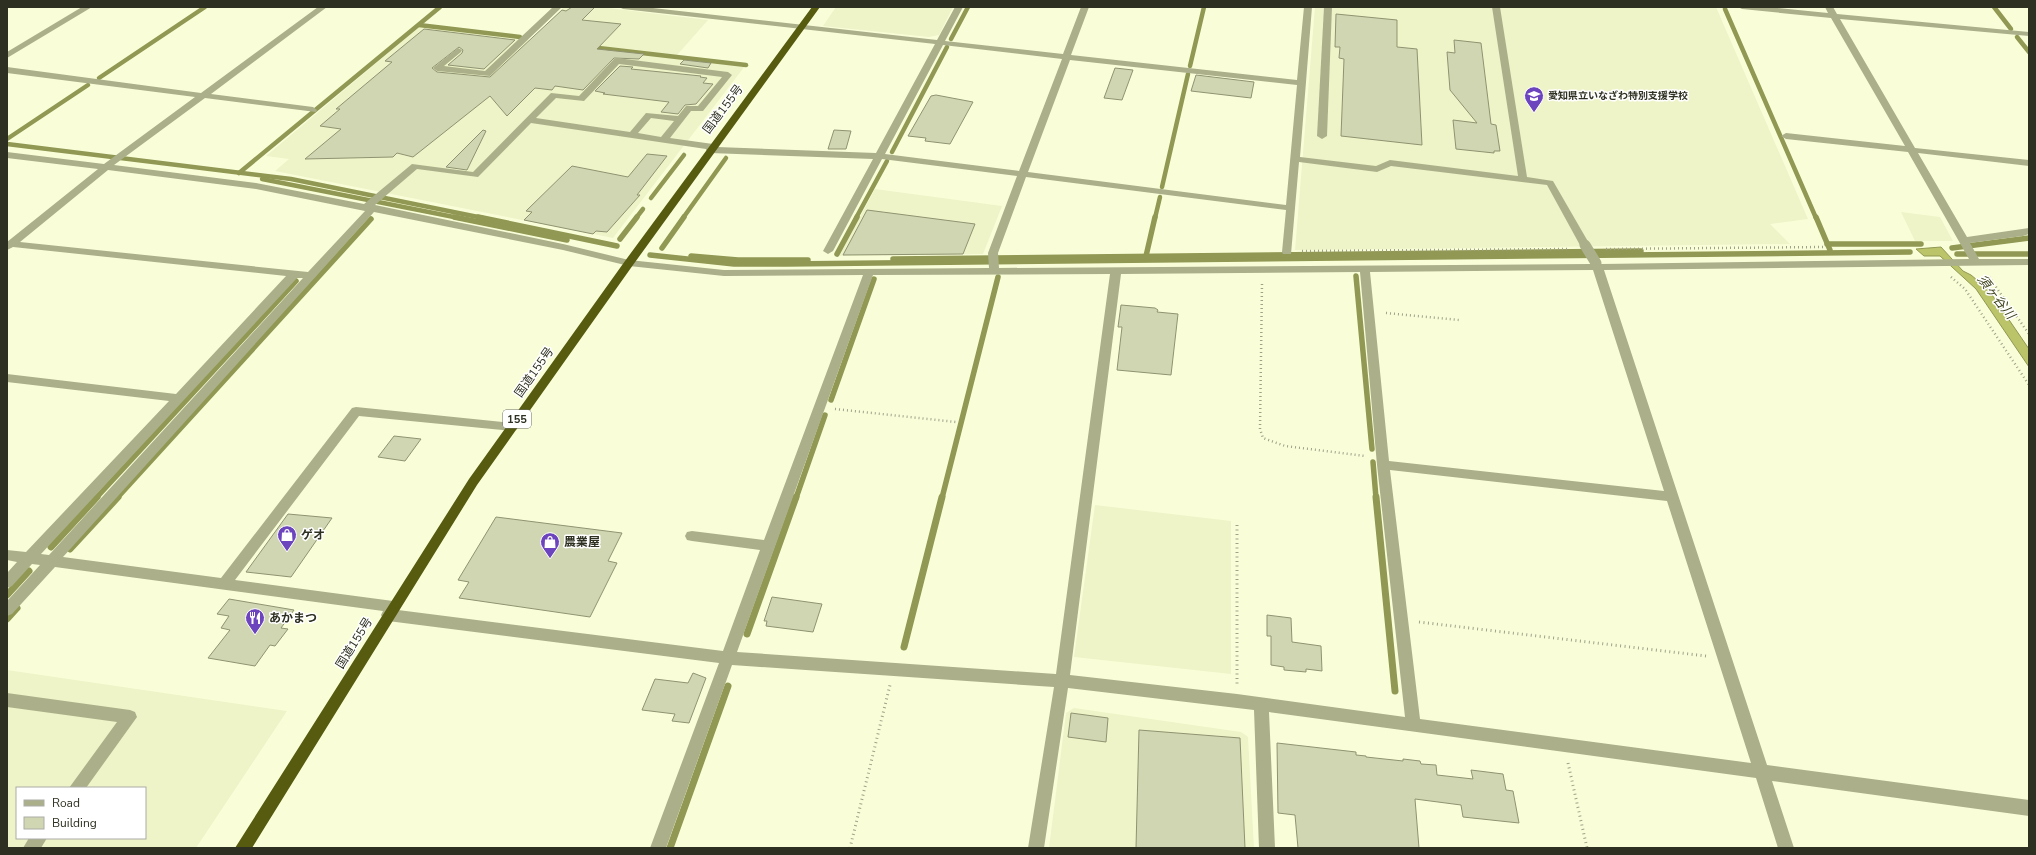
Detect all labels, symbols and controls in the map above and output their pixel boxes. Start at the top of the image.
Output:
street label: 国道155号 [699,81,747,137]
school or university icon: 愛知県立いなざわ特別支援学校 [1523,85,1545,113]
place label: 愛知県立いなざわ特別支援学校 [1548,89,1688,103]
water label: 須ヶ谷川 [1973,271,2020,325]
street label: 国道155号 [511,344,557,400]
road number: 155 [503,410,531,428]
shop icon: ゲオ [276,524,298,552]
place label: ゲオ [301,527,325,543]
shop icon: 農業屋 [539,531,561,559]
place label: 農業屋 [564,534,600,550]
restaurant icon: あかまつ [244,607,266,635]
place label: あかまつ [269,610,317,626]
street label: 国道155号 [332,614,376,672]
legend [16,787,146,839]
text: Road [52,795,80,811]
text: Building [52,815,97,831]

